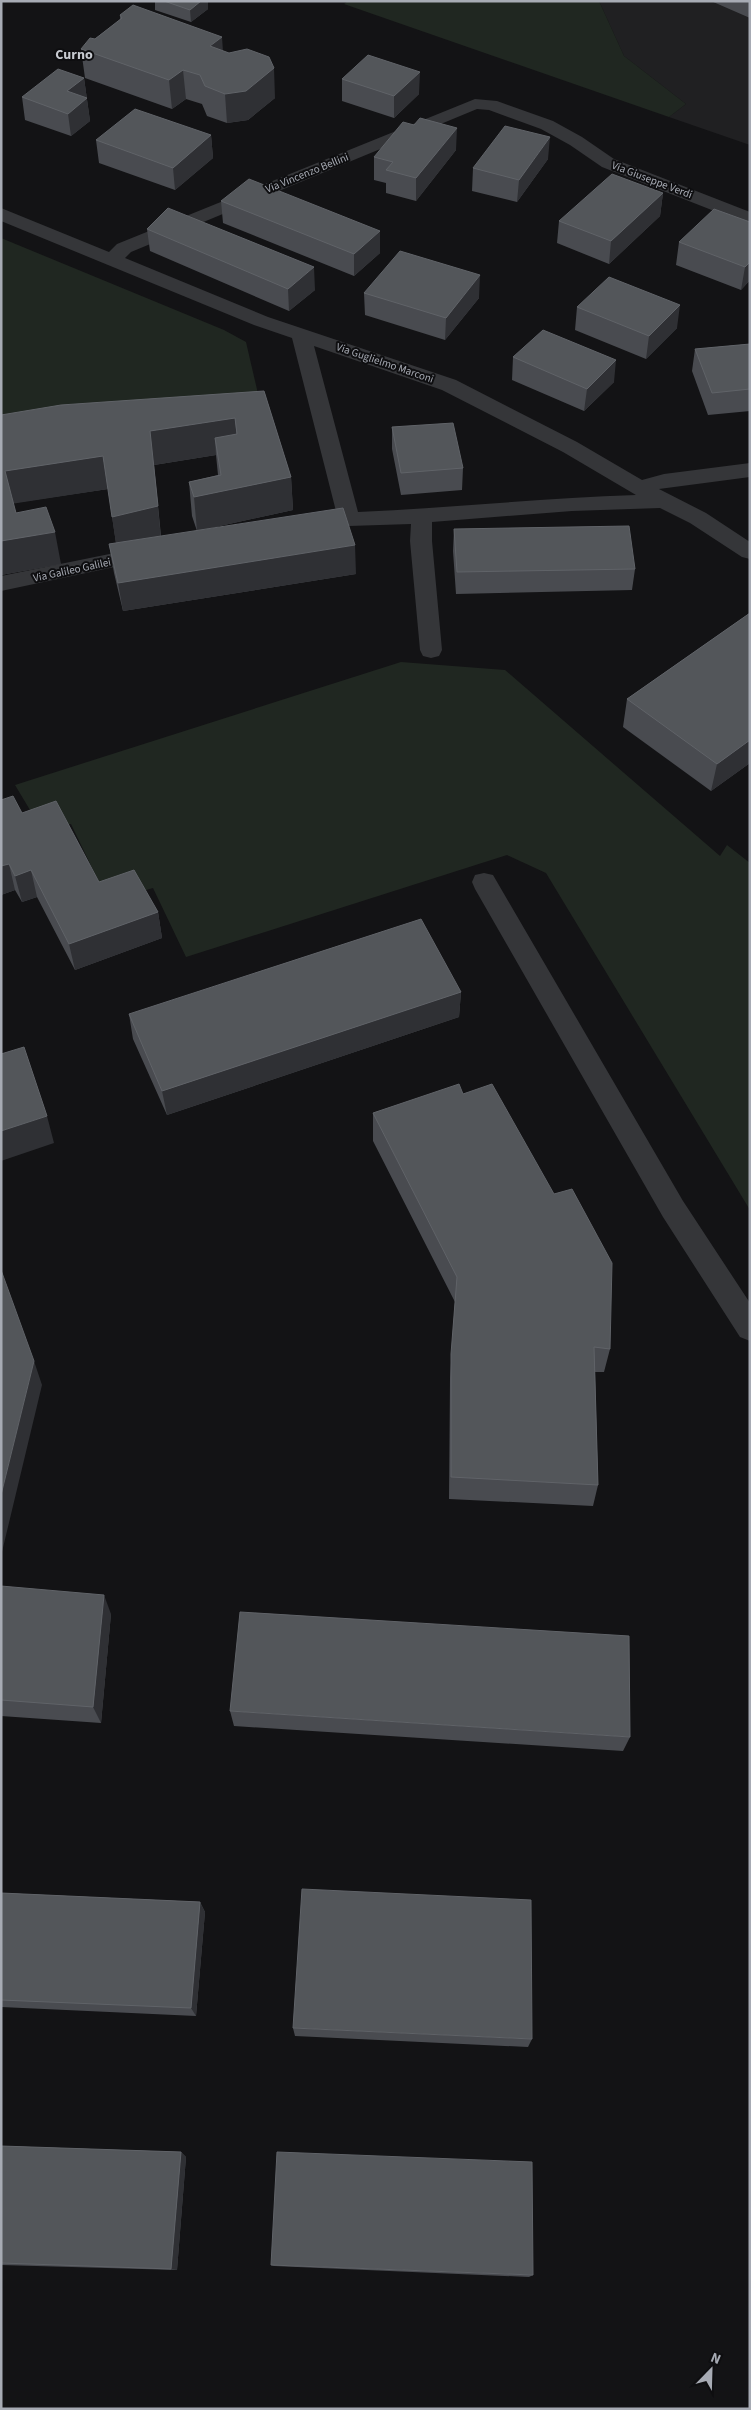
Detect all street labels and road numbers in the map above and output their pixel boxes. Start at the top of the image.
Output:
street label: Via Vincenzo Bellini [263,149,351,197]
street label: Via Giuseppe Verdi [610,158,694,202]
street label: Via Guglielmo Marconi [334,339,436,387]
street label: Via Galileo Galilei [32,554,112,586]

